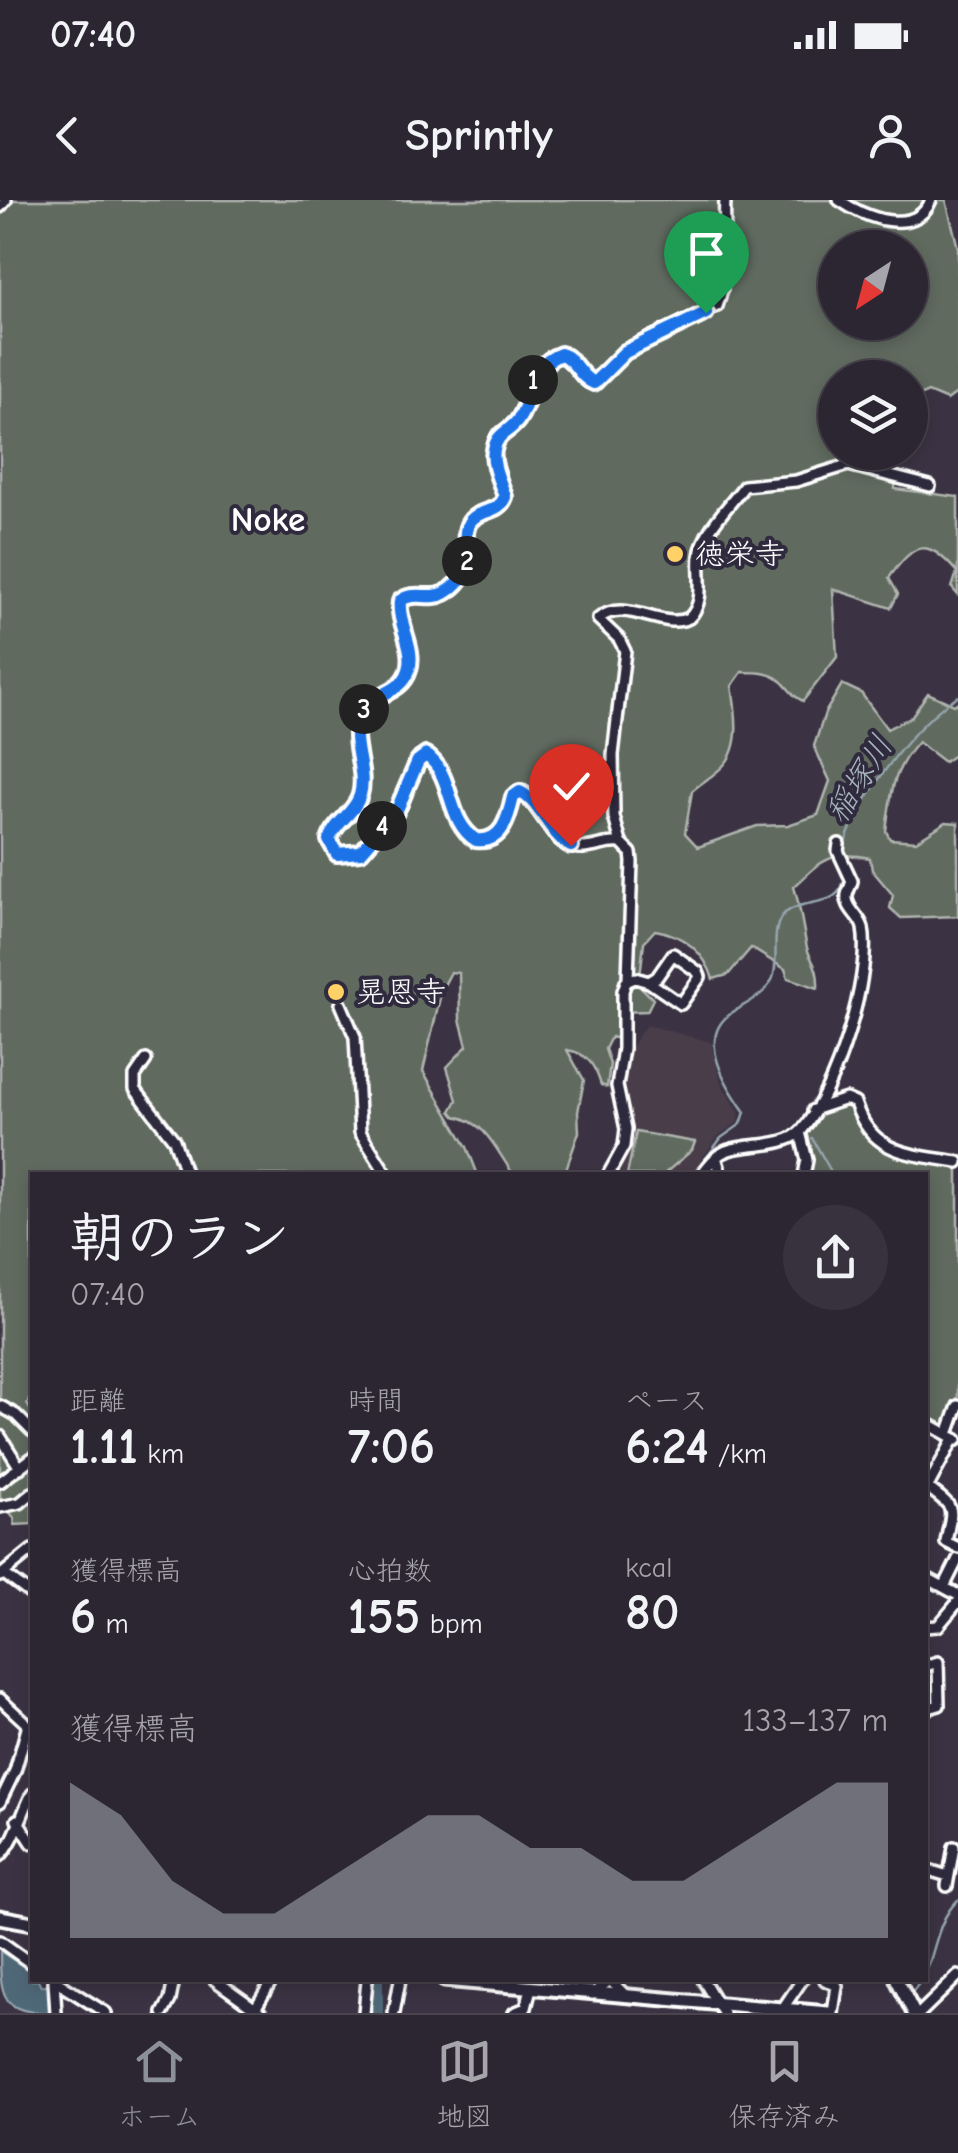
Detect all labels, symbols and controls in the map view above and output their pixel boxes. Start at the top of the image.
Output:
text: 07:40 [50,13,136,57]
icon: back [40,108,95,163]
icon: person [863,108,918,163]
text: Sprintly [405,109,553,161]
pin [664,211,749,314]
icon: arrive [679,226,734,281]
north arrow [818,230,928,340]
map controls [818,230,928,470]
pin: 1 [508,355,558,405]
button: layers [818,360,928,470]
text: 1 [527,364,539,396]
district label: Noke [231,499,305,540]
pin: 2 [442,536,492,586]
place label: 徳栄寺 [695,537,785,572]
marker: 徳栄寺 [664,543,686,565]
text: 2 [460,545,474,577]
pin: 3 [339,684,389,734]
text: 3 [357,693,371,725]
water label: 稲塚川 [818,728,900,830]
pin [529,744,614,847]
icon: check [544,759,599,814]
pin: 4 [357,801,407,851]
text: 4 [375,810,389,842]
place label: 晃恩寺 [356,975,446,1010]
marker: 晃恩寺 [325,981,347,1003]
button: share [783,1205,888,1310]
text: 朝のラン [70,1206,290,1270]
text: 07:40 [70,1276,145,1313]
text: 距離 [70,1385,126,1417]
text: 時間 [348,1385,404,1417]
text: ペース [625,1385,708,1417]
text: 1.11 [70,1418,138,1476]
text: 7:06 [348,1418,435,1476]
text: 6:24 [625,1418,709,1476]
text: km [138,1438,184,1470]
text: /km [709,1438,767,1470]
text: kcal [625,1552,672,1584]
text: 獲得標高 [70,1555,182,1587]
text: 心拍数 [348,1555,432,1587]
text: 80 [625,1584,680,1642]
text: 6 [70,1588,96,1646]
text: 155 [348,1588,420,1646]
text: m [96,1608,129,1640]
text: bpm [420,1608,483,1640]
text: 133–137 m [743,1702,888,1739]
text: 獲得標高 [70,1710,198,1747]
tab: ホーム [118,2034,201,2134]
tab: 地図 [436,2034,492,2134]
tab: 保存済み [728,2034,840,2134]

